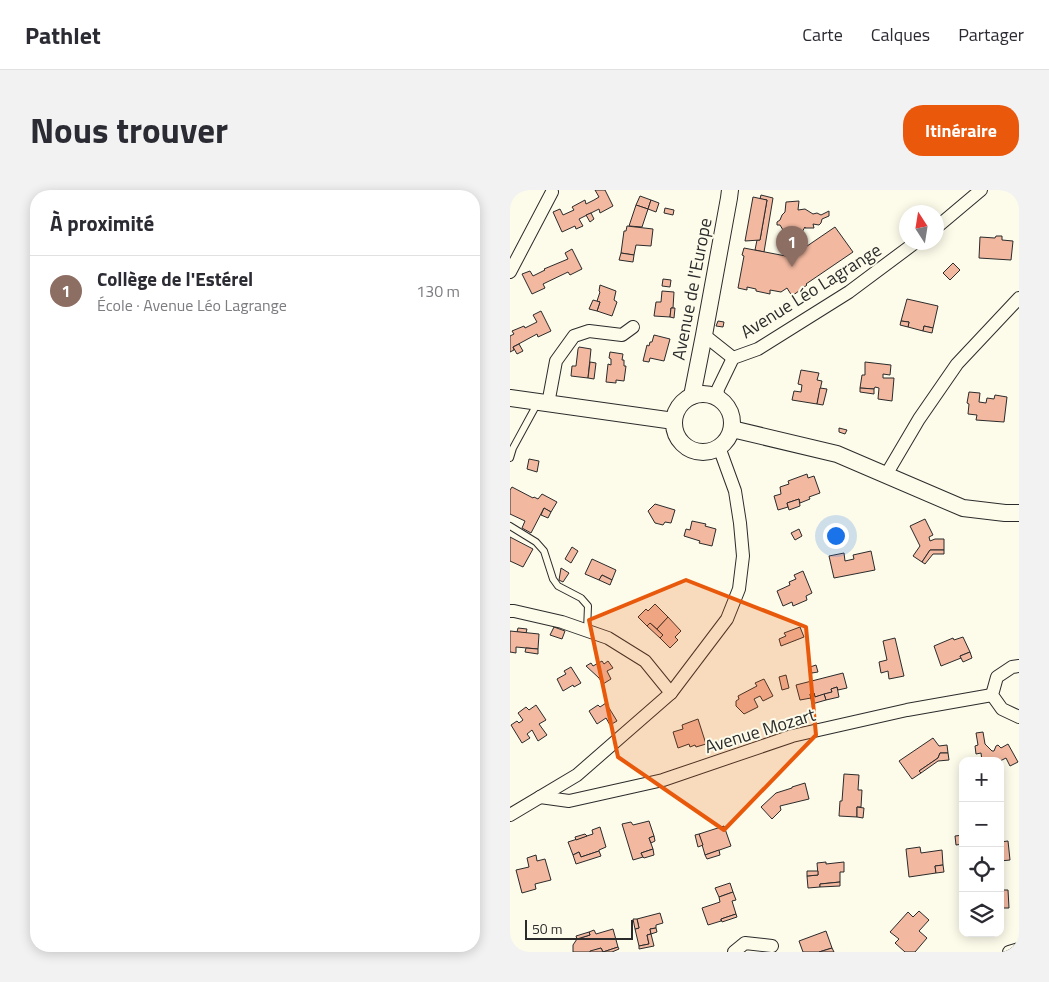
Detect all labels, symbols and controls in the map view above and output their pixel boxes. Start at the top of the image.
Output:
text: Pathlet [25,17,101,53]
text: Carte [802,21,843,48]
text: Calques [871,21,930,48]
text: Partager [958,21,1024,48]
text: Nous trouver [30,103,228,157]
button: Itinéraire [903,105,1019,156]
north arrow [899,205,944,250]
text: À proximité [50,207,154,239]
street label: Avenue de l'Europe [664,216,719,362]
pin: 1 [776,226,808,267]
street label: Avenue Léo Lagrange [735,236,886,345]
text: Collège de l'Estérel [97,264,253,293]
text: 1 [62,279,70,303]
text: 130 m [416,279,460,303]
text: École · Avenue Léo Lagrange [97,293,287,317]
your location [823,523,849,549]
street label: Avenue Mozart [701,701,819,760]
map controls [959,757,1004,937]
button: + [959,757,1004,802]
button: − [959,802,1004,847]
button: locate [959,847,1004,892]
button: layers [959,892,1004,937]
scale bar [525,917,632,940]
text: 50 m [532,918,562,939]

